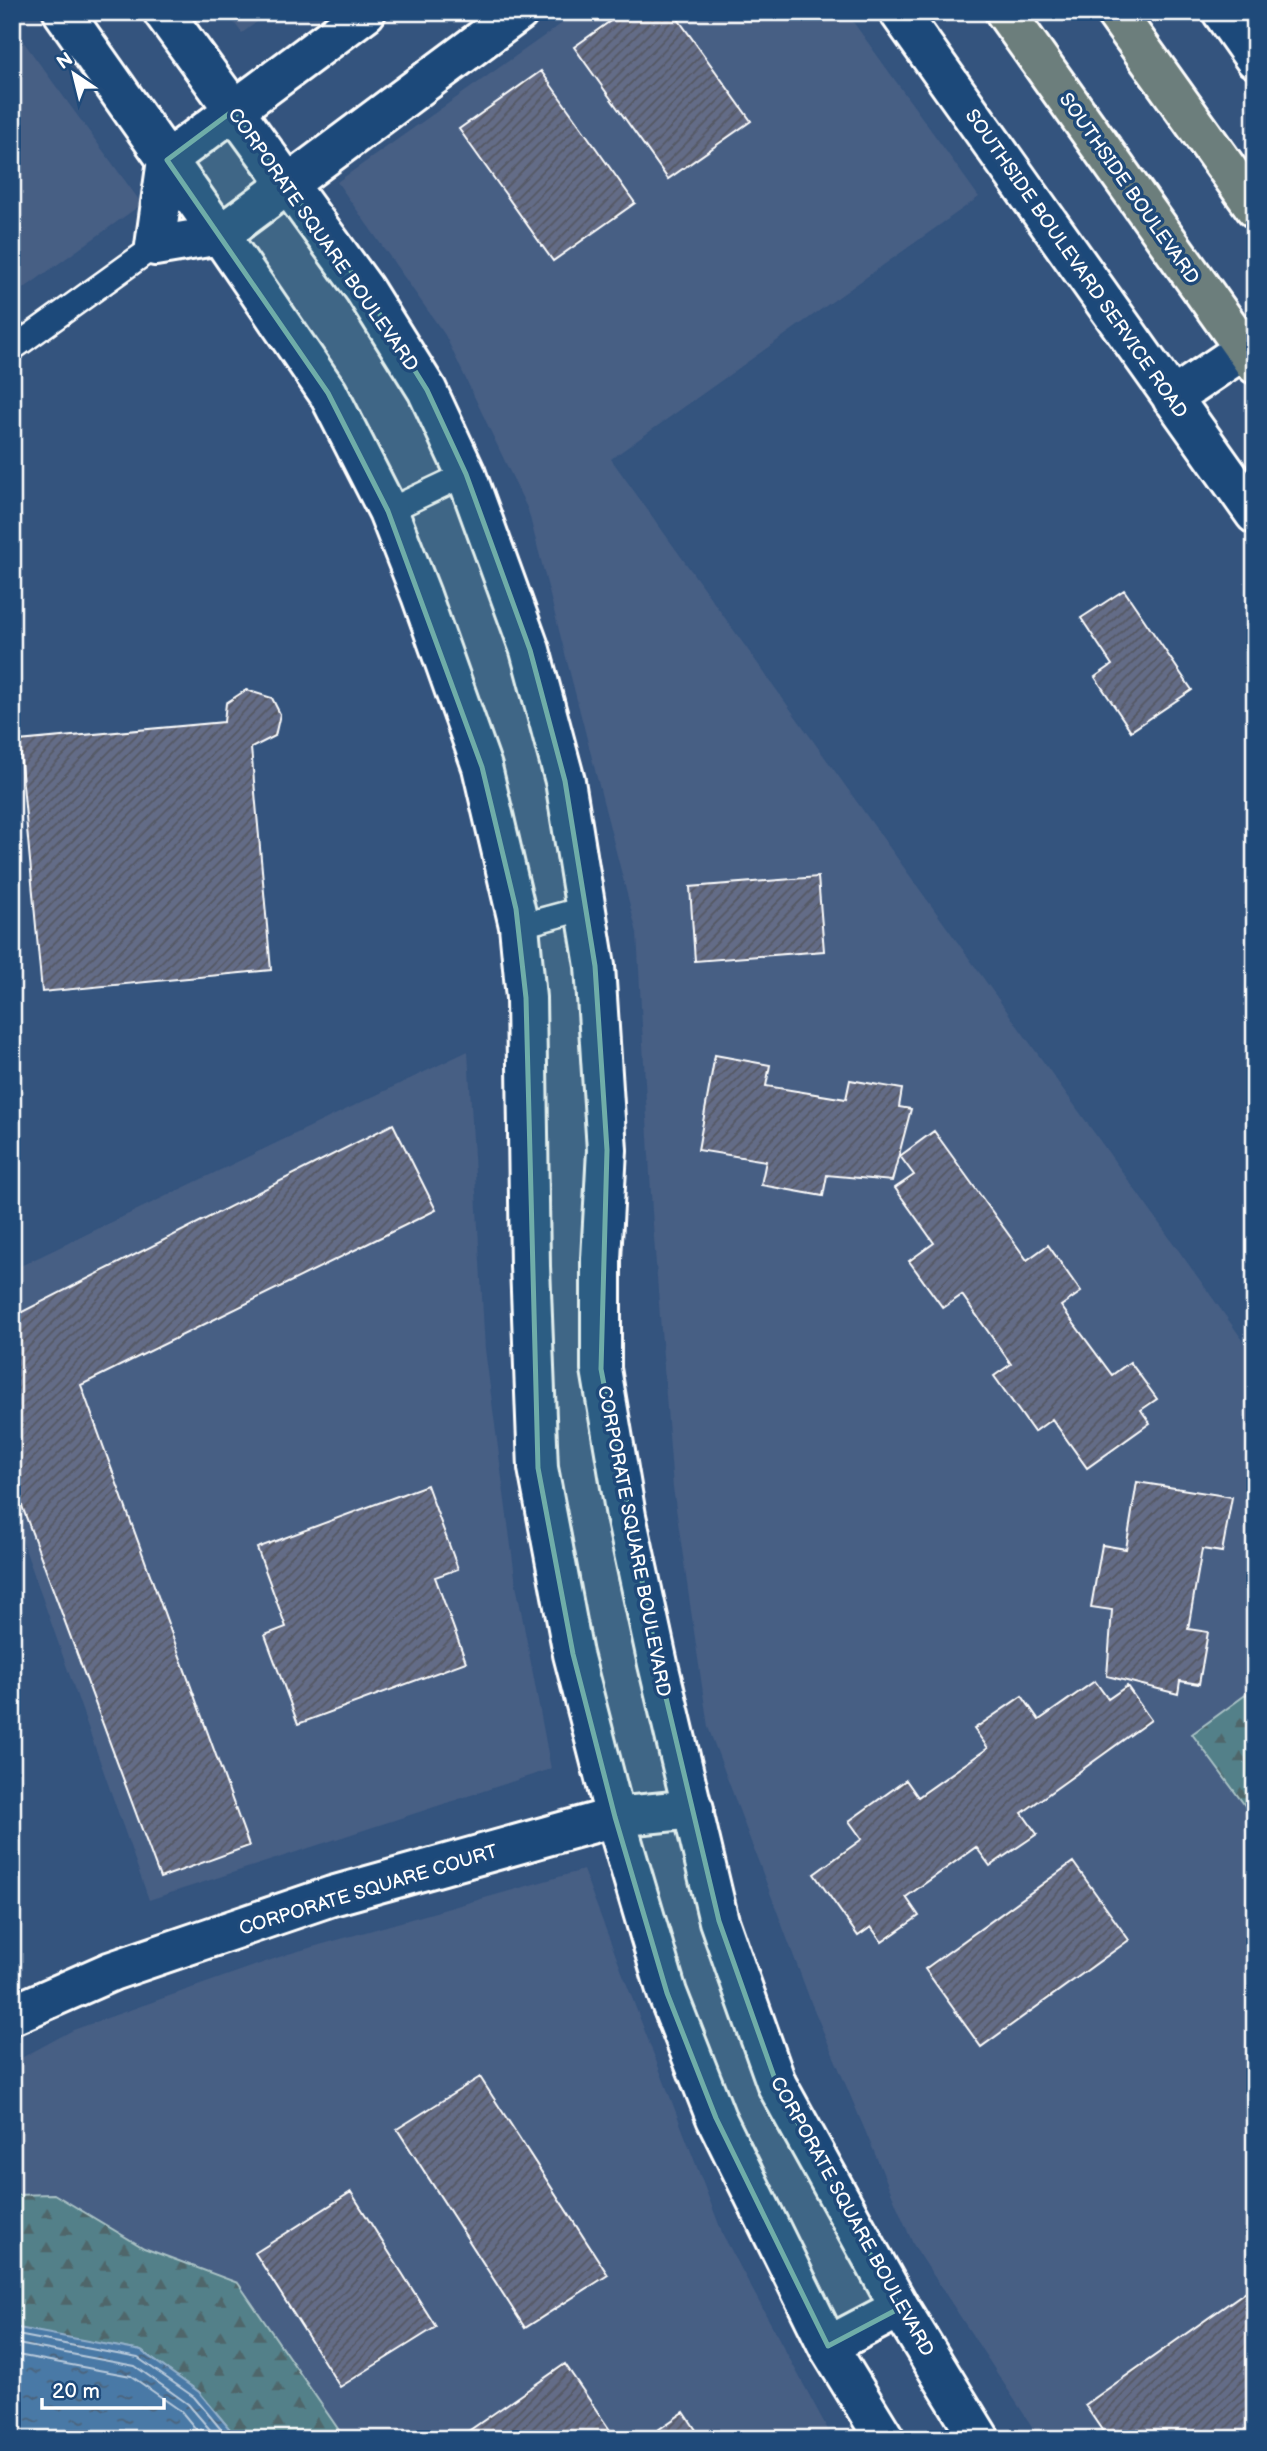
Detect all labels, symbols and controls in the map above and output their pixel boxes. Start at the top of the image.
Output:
north arrow [38,38,108,108]
text: N [53,48,78,75]
street label: SOUTHSIDE BOULEVARD [1054,89,1204,289]
street label: CORPORATE SQUARE BOULEVARD [223,104,423,376]
street label: SOUTHSIDE BOULEVARD SERVICE ROAD [960,105,1192,423]
street label: CORPORATE SQUARE BOULEVARD [592,1384,675,1699]
street label: CORPORATE SQUARE COURT [236,1840,501,1941]
street label: CORPORATE SQUARE BOULEVARD [765,2073,938,2361]
scale bar [42,2367,164,2411]
text: 20 m [52,2379,100,2404]

